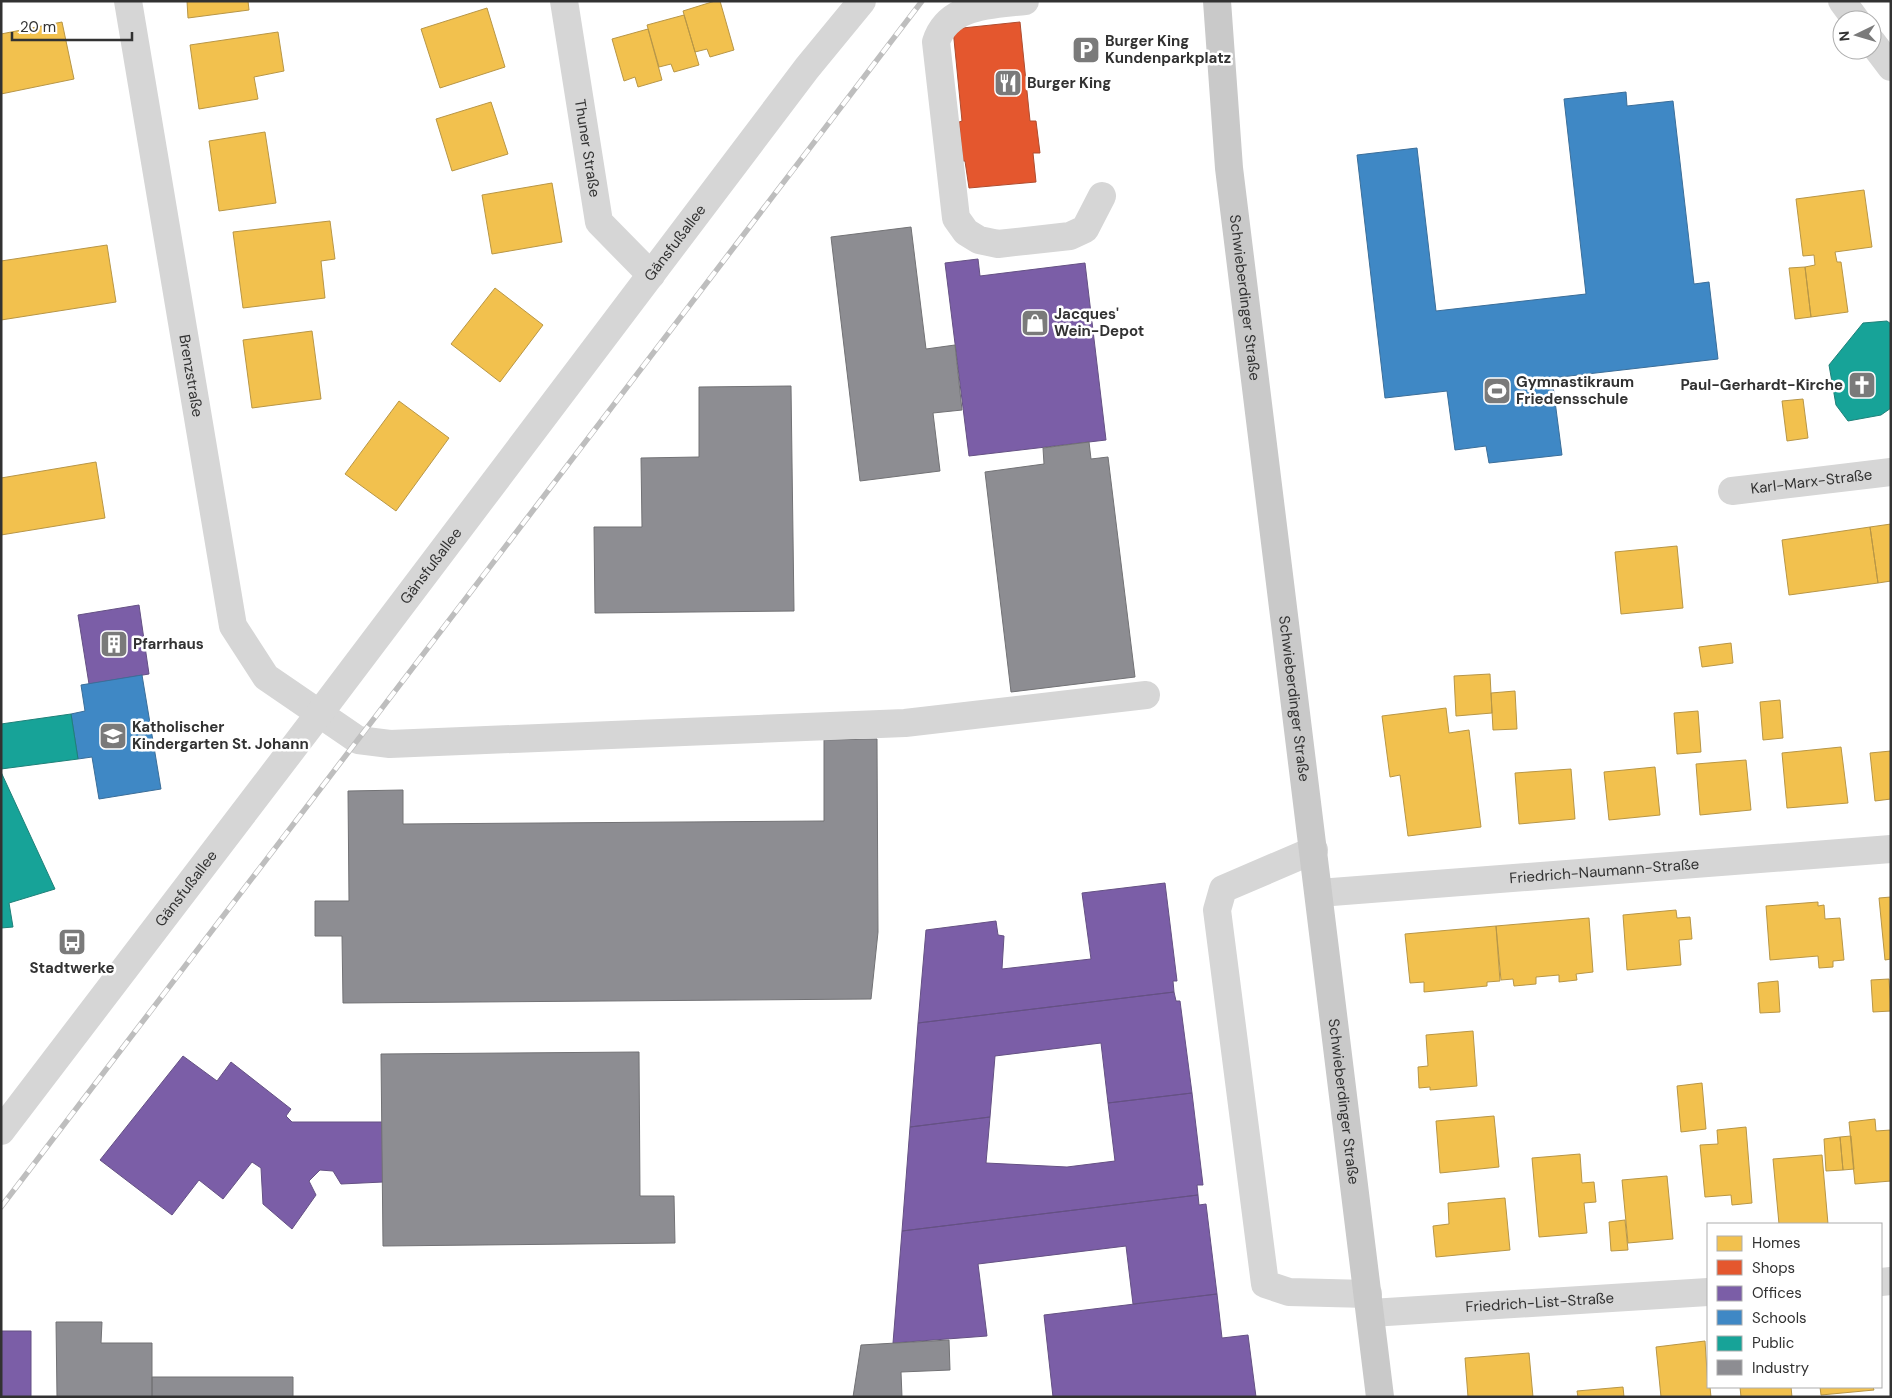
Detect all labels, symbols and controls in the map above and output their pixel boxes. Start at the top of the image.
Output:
scale bar [12,10,132,42]
north arrow [1832,10,1882,60]
text: 20 m [20,17,56,37]
text: N [1835,30,1853,42]
place label: Burger King Kundenparkplatz [1105,31,1231,68]
parking icon: Burger King Kundenparkplatz [1071,35,1101,65]
restaurant icon: Burger King [993,68,1023,98]
place label: Burger King [1027,73,1111,93]
street label: Thuner Straße [570,98,605,199]
street label: Gänsfußallee [639,200,710,285]
street label: Schwieberdinger Straße [1225,213,1265,382]
place label: Jacques' Wein-Depot [1054,304,1144,341]
shop icon: Jacques' Wein-Depot [1020,308,1050,338]
street label: Brenzstraße [174,333,208,419]
church icon: Paul-Gerhardt-Kirche [1847,370,1877,400]
place label: Gymnastikraum Friedensschule [1516,372,1634,409]
place label: Paul-Gerhardt-Kirche [1680,375,1843,395]
sports icon: Gymnastikraum Friedensschule [1482,376,1512,406]
street label: Karl-Marx-Straße [1750,464,1873,499]
street label: Gänsfußallee [395,523,466,608]
street label: Schwieberdinger Straße [1274,614,1314,783]
building icon: Pfarrhaus [99,629,129,659]
place label: Pfarrhaus [133,634,204,654]
place label: Katholischer Kindergarten St. Johann [132,717,309,754]
school or university icon: Katholischer Kindergarten St. Johann [98,721,128,751]
street label: Gänsfußallee [150,846,222,931]
street label: Friedrich-Naumann-Straße [1509,854,1700,888]
bus stop icon: Stadtwerke [57,927,87,957]
place label: Stadtwerke [30,958,114,978]
street label: Schwieberdinger Straße [1324,1017,1364,1186]
legend [1707,1223,1882,1388]
text: Homes [1752,1233,1801,1253]
text: Shops [1752,1258,1795,1278]
text: Offices [1752,1283,1802,1303]
street label: Friedrich-List-Straße [1465,1288,1615,1317]
text: Schools [1752,1308,1807,1328]
text: Public [1752,1333,1794,1353]
text: Industry [1752,1358,1810,1378]

